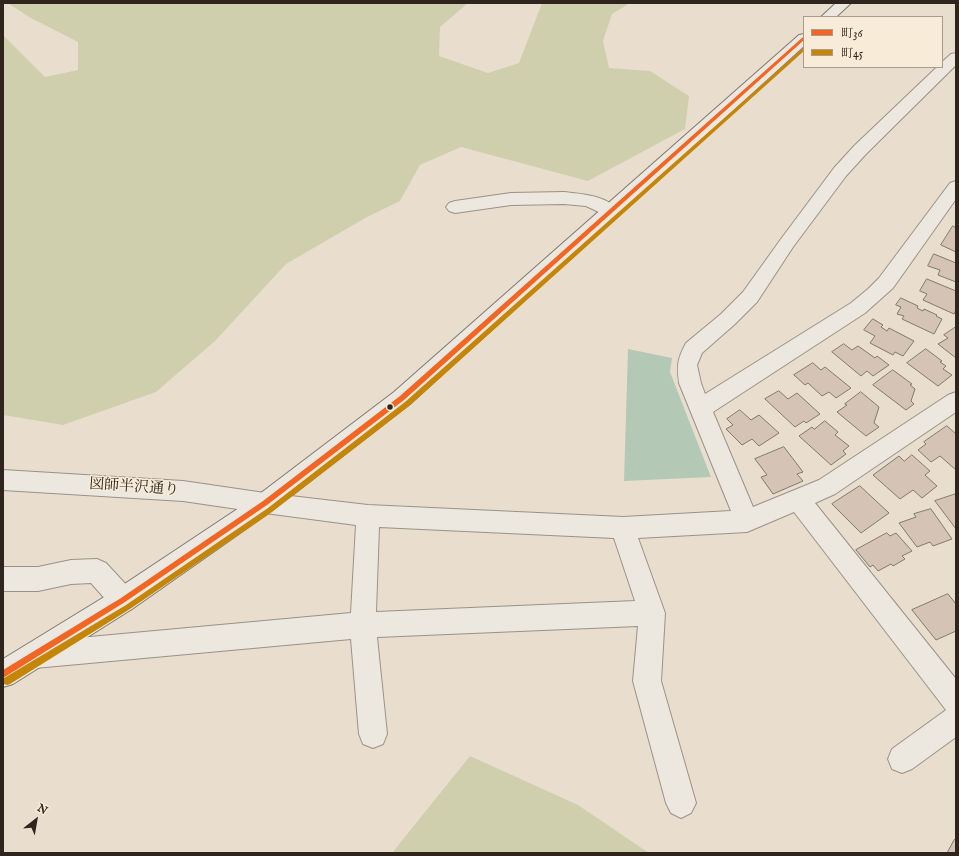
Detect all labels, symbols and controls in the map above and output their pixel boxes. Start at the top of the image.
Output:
legend [803,16,943,68]
text: 町36 [841,26,863,41]
text: 町45 [841,46,863,61]
unlabelled marker [385,402,395,412]
street label: 図師半沢通り [88,476,180,500]
north arrow [16,800,56,840]
text: N [34,801,50,818]

